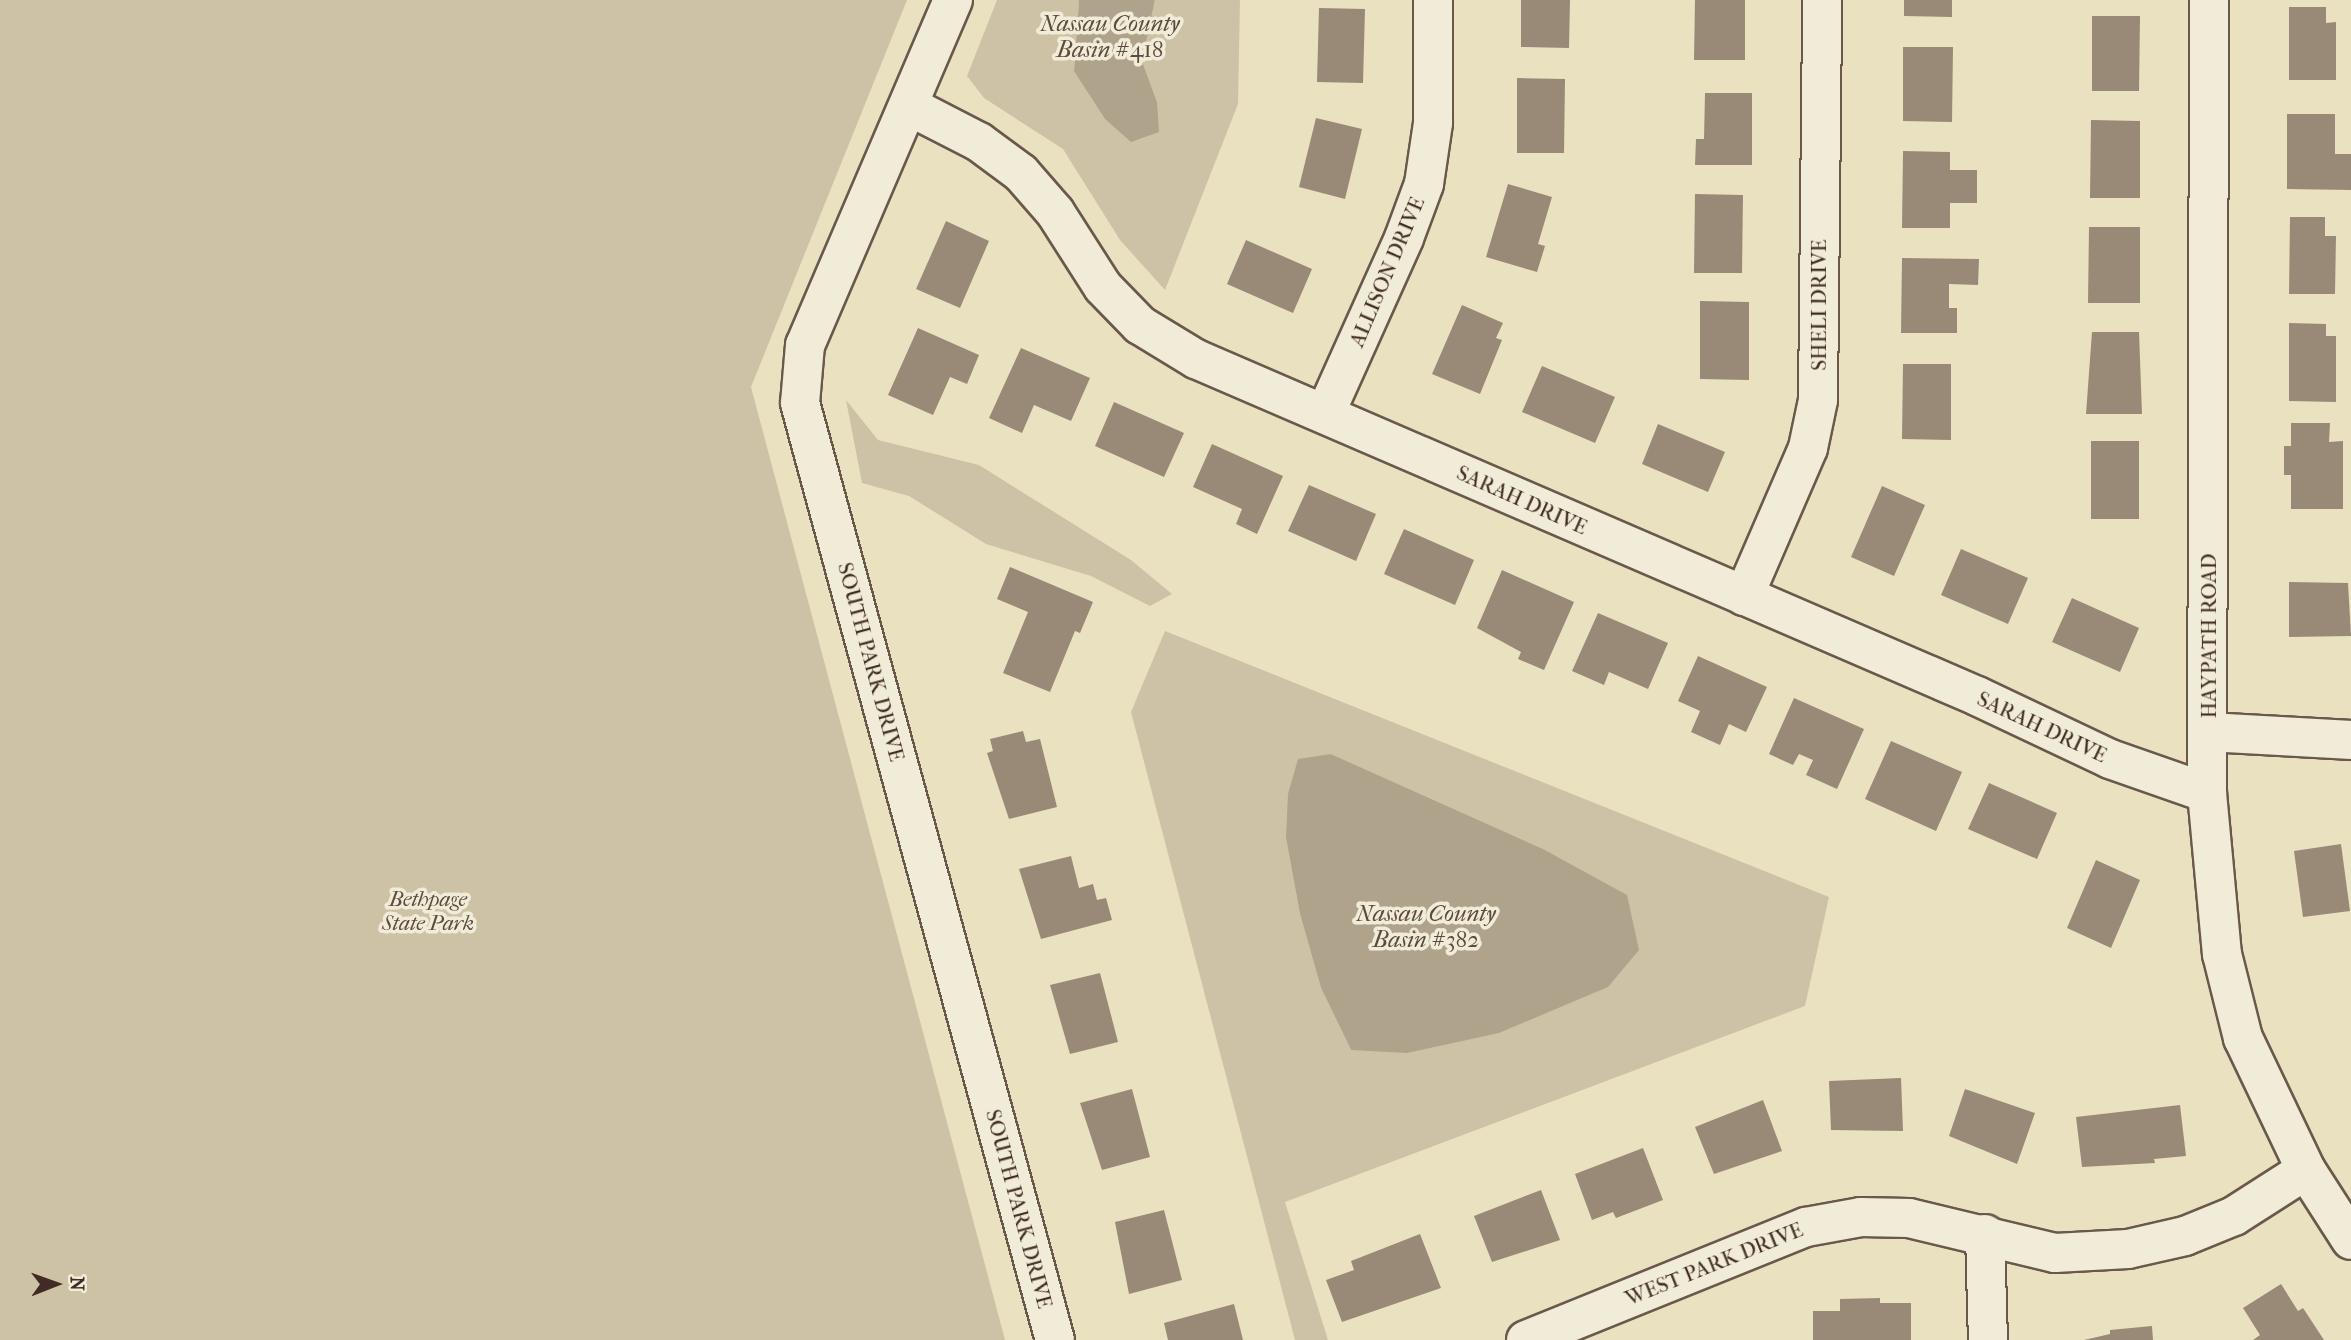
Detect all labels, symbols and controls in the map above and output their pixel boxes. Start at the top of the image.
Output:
water label: Nassau County Basin #418 [1040,10,1180,64]
street label: ALLISON DRIVE [1344,193,1430,351]
street label: SHELI DRIVE [1806,239,1832,371]
street label: SARAH DRIVE [1453,460,1591,540]
street label: HAYPATH ROAD [2196,554,2222,718]
street label: SOUTH PARK DRIVE [832,560,910,764]
street label: SARAH DRIVE [1973,686,2111,768]
park label: Bethpage State Park [382,886,474,936]
water label: Nassau County Basin #382 [1356,900,1496,954]
street label: SOUTH PARK DRIVE [980,1107,1058,1311]
street label: WEST PARK DRIVE [1622,1217,1806,1311]
north arrow [21,1249,91,1319]
text: N [66,1276,88,1291]

